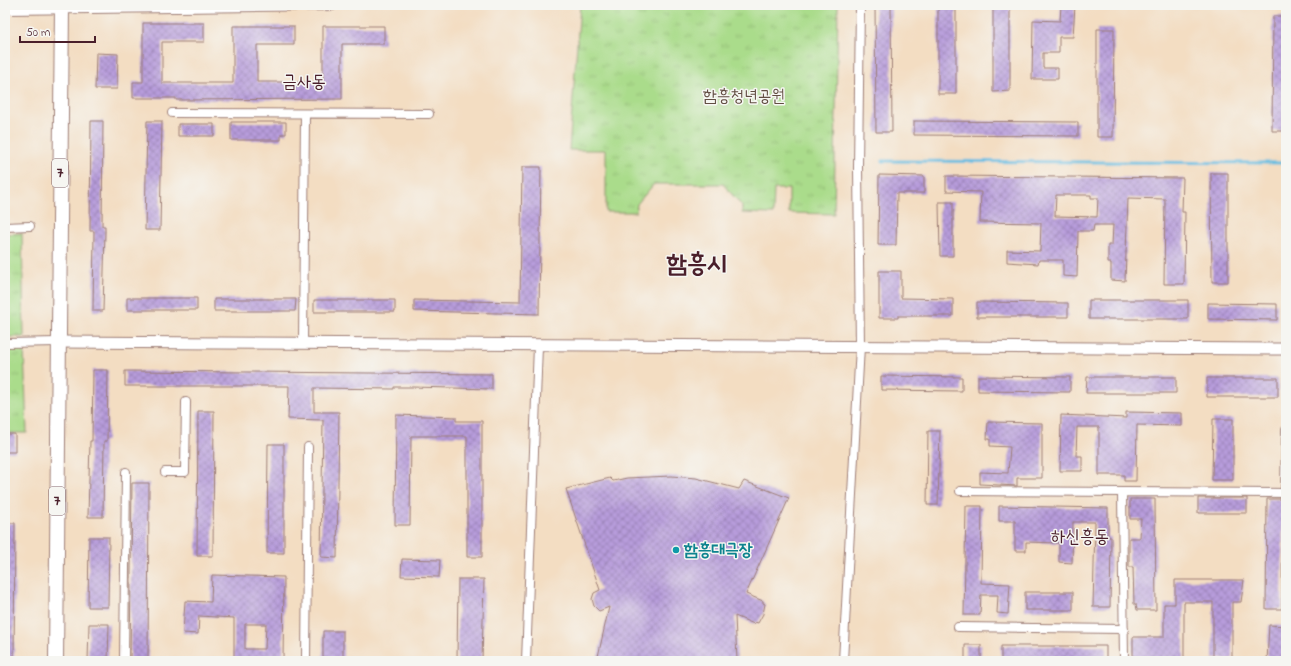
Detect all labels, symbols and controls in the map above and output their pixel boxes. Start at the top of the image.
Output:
scale bar [20,18,95,44]
text: 50 m [26,24,50,42]
district label: 금사동 [282,70,326,96]
park label: 함흥청년공원 [703,84,785,109]
road number: 7 [52,159,68,187]
district label: 함흥시 [666,247,727,283]
road number: 7 [49,487,65,515]
district label: 하신흥동 [1051,525,1109,551]
place label: 함흥대극장 [683,538,753,563]
marker: 함흥대극장 [671,545,681,555]

